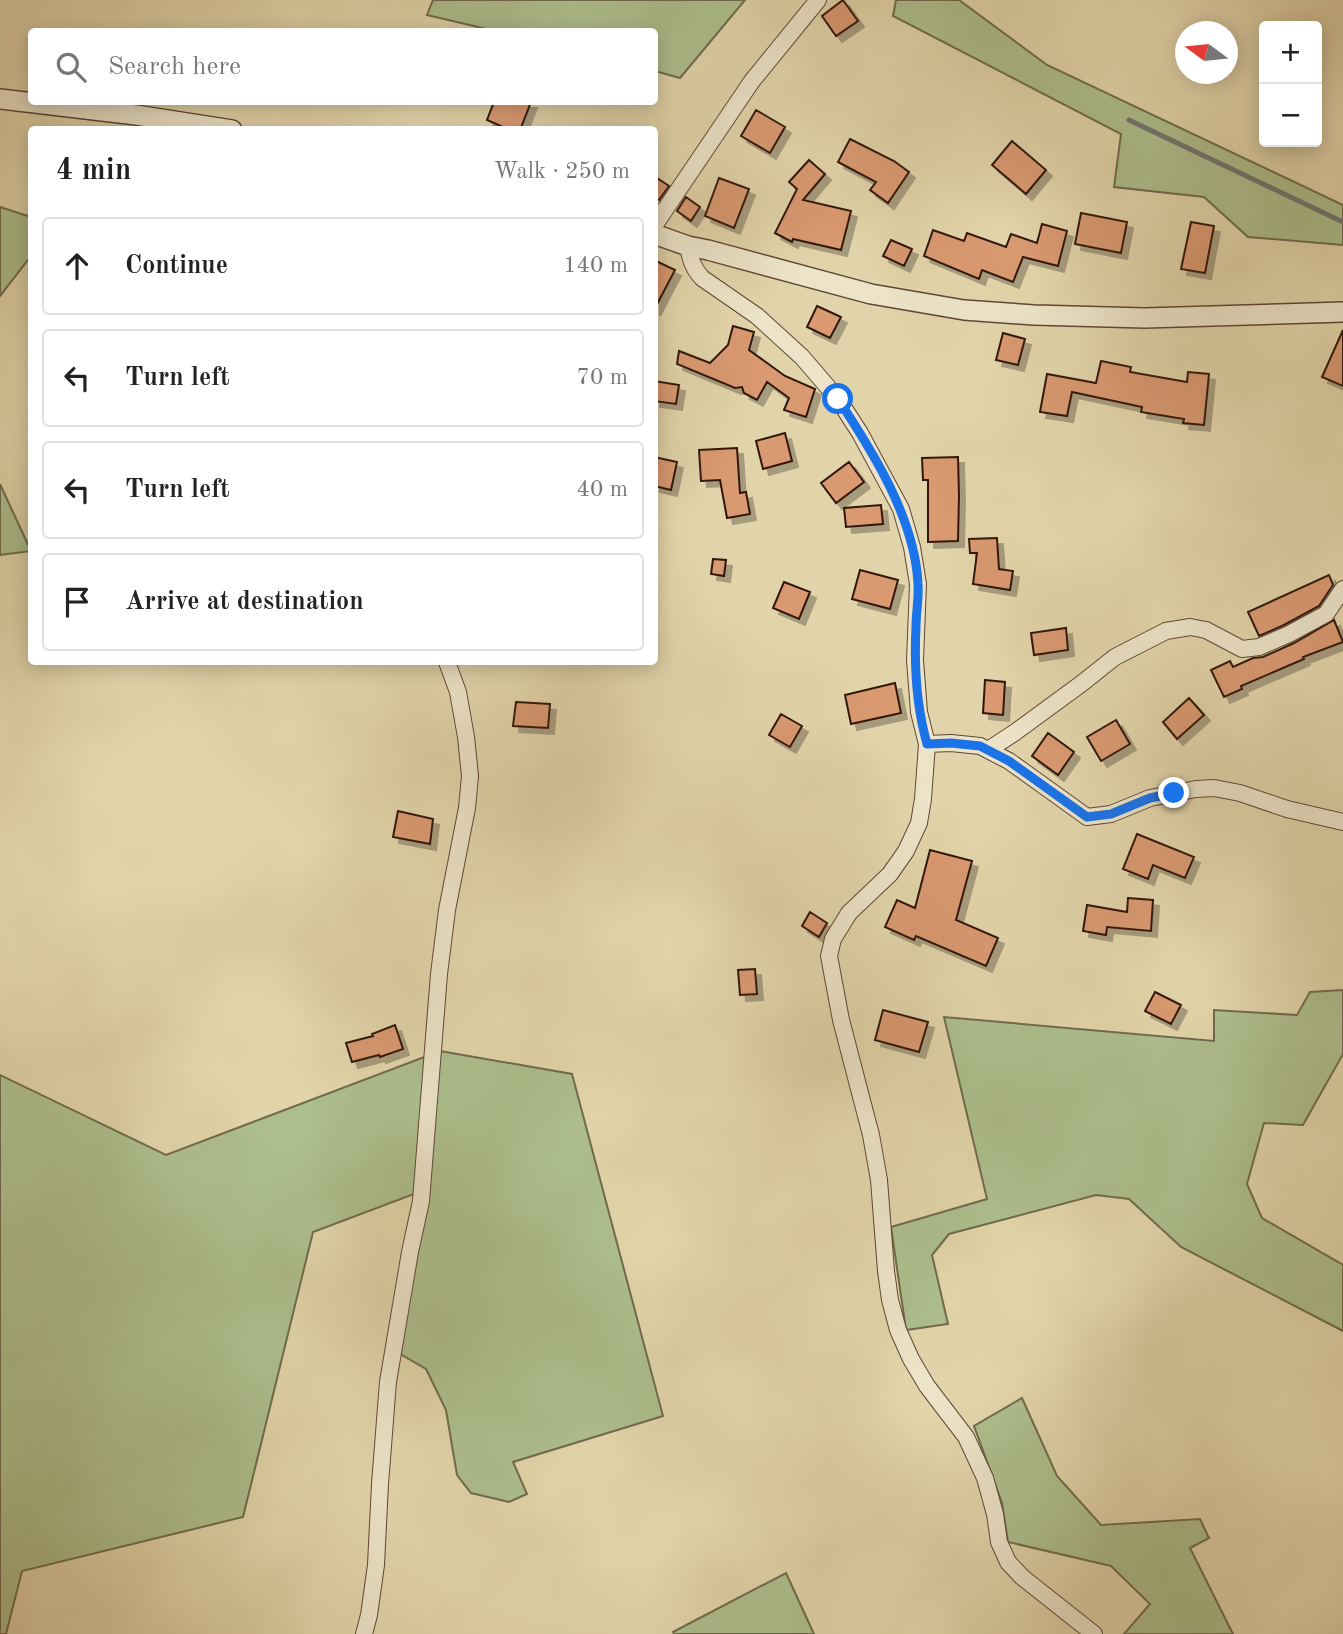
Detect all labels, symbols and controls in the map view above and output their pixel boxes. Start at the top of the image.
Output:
north arrow [1175,21,1238,84]
map controls [1259,21,1322,147]
button: + [1259,21,1322,84]
search box [28,28,658,105]
icon: search [52,48,90,86]
text: Search here [108,54,241,80]
button: − [1259,84,1322,147]
text: 4 min [56,156,131,186]
text: Walk · 250 m [494,160,630,183]
icon: ahead [58,247,96,285]
text: Continue [125,253,228,279]
text: 140 m [563,254,628,277]
icon: left [58,359,96,397]
text: Turn left [125,365,230,391]
text: 70 m [577,366,628,389]
route start [822,383,853,414]
icon: left [58,471,96,509]
text: Turn left [125,477,230,503]
text: 40 m [577,478,628,501]
icon: arrive [58,583,96,621]
text: Arrive at destination [125,589,364,615]
route end [1158,777,1189,808]

